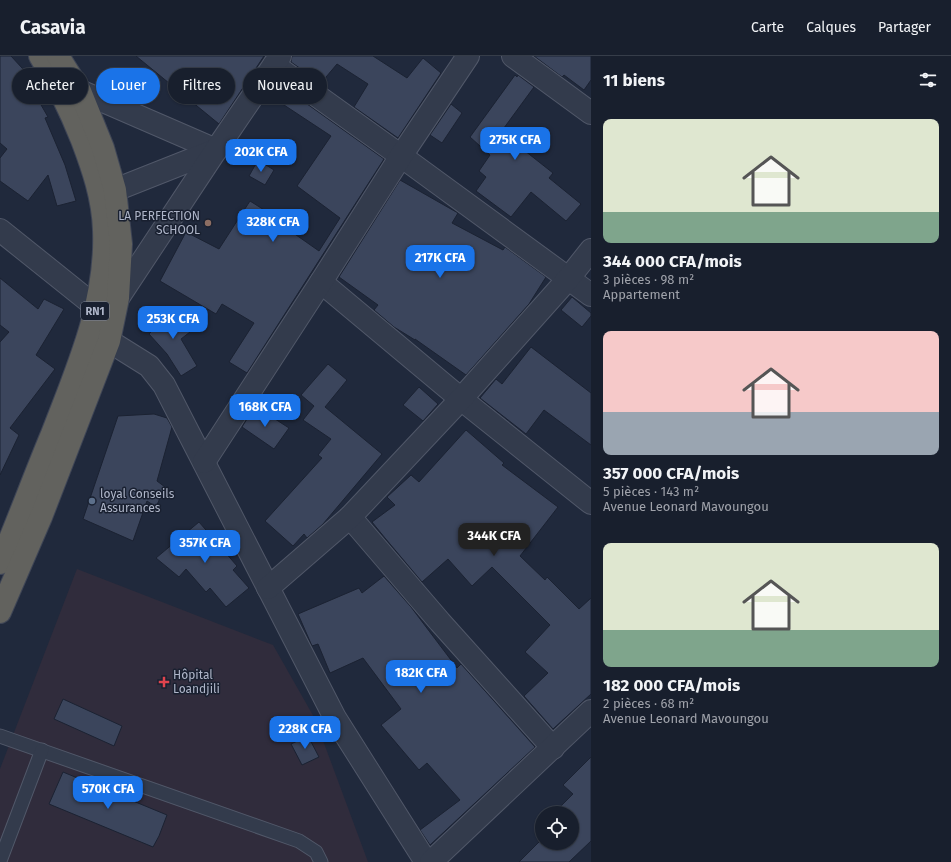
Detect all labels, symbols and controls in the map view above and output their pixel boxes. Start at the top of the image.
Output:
text: Casavia [20,16,86,39]
text: Carte [751,19,784,36]
text: Calques [806,19,856,36]
text: Partager [878,19,931,36]
chip: Acheter [12,68,88,104]
chip: Louer [96,68,160,104]
chip: Filtres [168,68,235,104]
chip: Nouveau [243,68,327,104]
icon: filters [917,69,939,91]
text: 11 biens [603,70,665,91]
pin: 275K CFA [474,127,556,161]
text: 275K CFA [489,132,541,147]
pin: 202K CFA [220,139,302,173]
text: 202K CFA [234,144,288,159]
icon: home [735,145,807,217]
place label: LA PERFECTION SCHOOL [118,209,200,237]
pin: 328K CFA [232,209,314,243]
text: 328K CFA [246,214,300,229]
marker: LA PERFECTION SCHOOL [203,218,213,228]
pin: 217K CFA [399,245,481,279]
text: 217K CFA [415,250,465,265]
text: 344 000 CFA/mois [603,251,742,272]
text: 3 pièces · 98 m² [603,272,694,287]
text: Appartement [603,287,680,302]
road number: RN1 [81,302,109,320]
pin: 253K CFA [132,306,214,340]
text: 253K CFA [147,311,199,326]
icon: home [735,357,807,429]
pin: 168K CFA [224,394,306,428]
text: 168K CFA [238,399,292,414]
text: 357 000 CFA/mois [603,463,739,484]
text: 5 pièces · 143 m² [603,484,699,499]
place label: loyal Conseils Assurances [100,487,175,515]
marker: loyal Conseils Assurances [87,496,97,506]
text: Avenue Leonard Mavoungou [603,499,769,514]
pin: 344K CFA [453,523,535,557]
text: 344K CFA [467,528,521,543]
pin: 357K CFA [164,530,246,564]
text: 357K CFA [179,535,231,550]
icon: home [735,569,807,641]
pin: 182K CFA [380,660,462,694]
text: 182K CFA [395,665,447,680]
place label: Hôpital Loandjili [173,668,220,696]
text: 182 000 CFA/mois [603,675,740,696]
marker: Hôpital Loandjili [158,676,170,688]
text: 2 pièces · 68 m² [603,696,694,711]
text: Avenue Leonard Mavoungou [603,711,769,726]
pin: 228K CFA [264,716,346,750]
text: 228K CFA [278,721,332,736]
pin: 570K CFA [67,776,149,810]
text: 570K CFA [82,781,134,796]
map controls [535,806,579,850]
button: locate [535,806,579,850]

